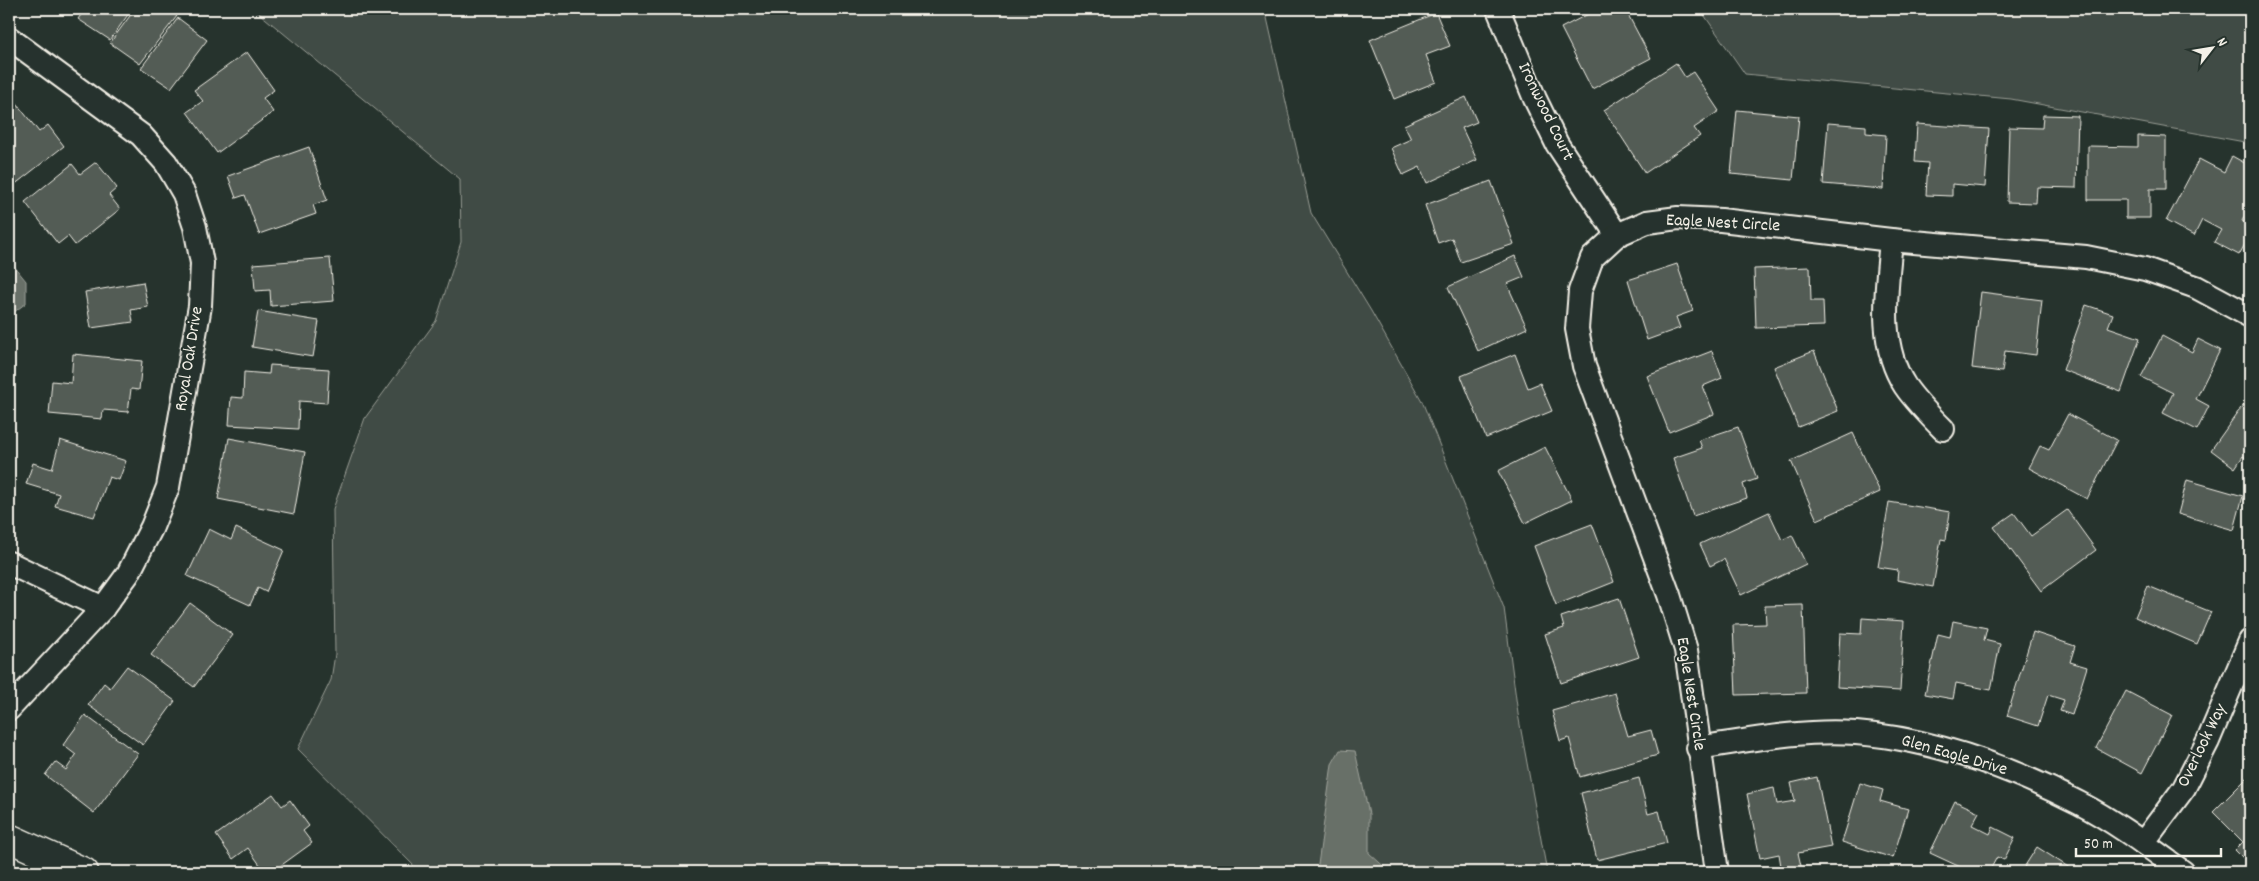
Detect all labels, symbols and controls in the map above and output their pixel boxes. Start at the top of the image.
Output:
north arrow [2186,22,2236,72]
text: N [2211,34,2232,51]
street label: Ironwood Court [1510,59,1580,166]
street label: Eagle Nest Circle [1665,209,1781,239]
street label: Royal Oak Drive [169,305,211,413]
street label: Eagle Nest Circle [1669,636,1711,752]
street label: Overlook Way [2172,699,2234,792]
street label: Glen Eagle Drive [1898,729,2010,783]
scale bar [2076,826,2222,858]
text: 50 m [2084,834,2113,856]

